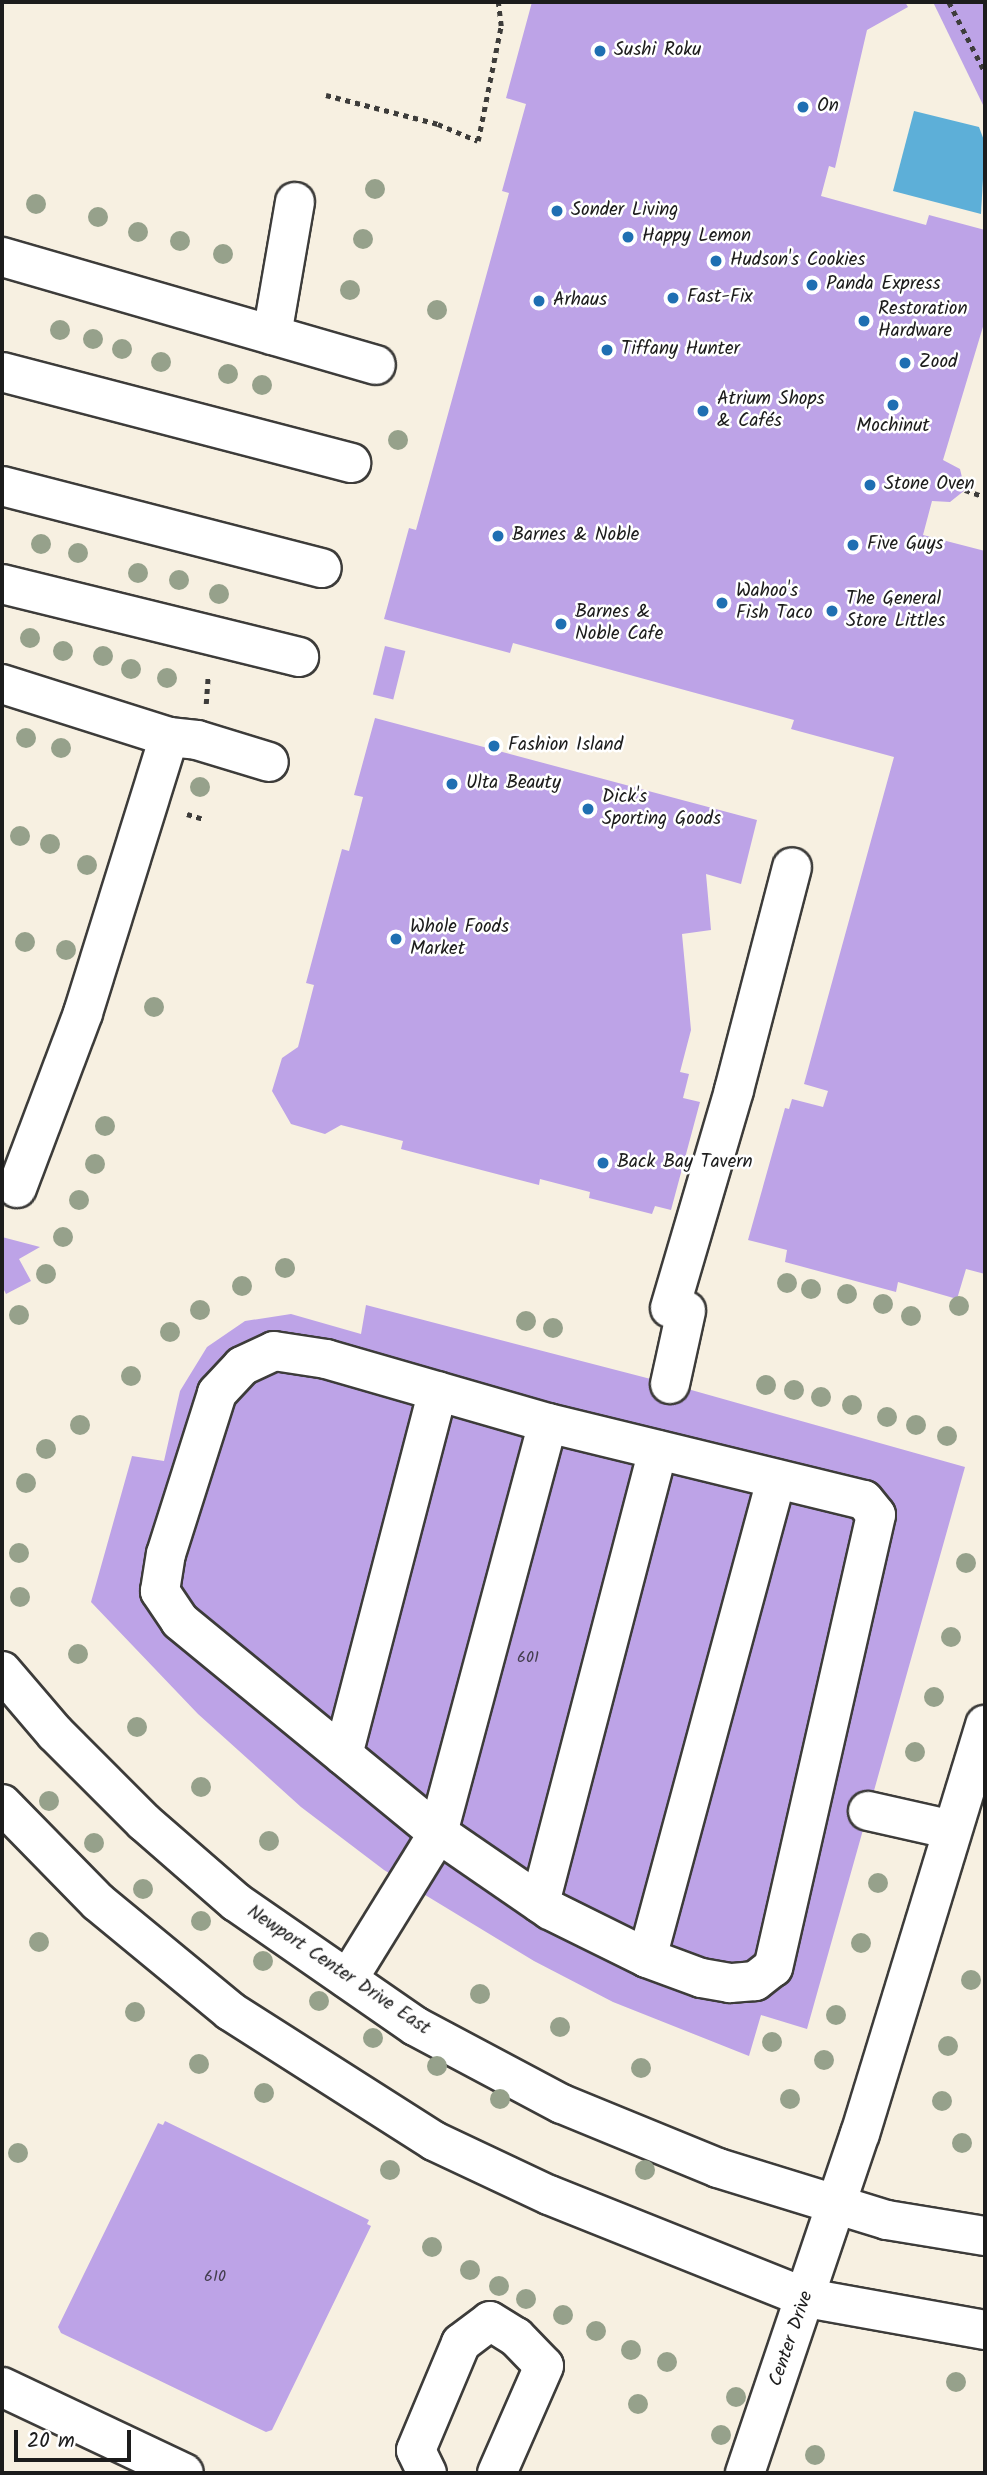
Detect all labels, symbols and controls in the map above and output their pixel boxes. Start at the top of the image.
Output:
place label: Sushi Roku [614,40,701,62]
marker: Sushi Roku [592,43,608,59]
place label: On [817,96,839,118]
marker: On [795,99,811,115]
place label: Sonder Living [571,200,678,222]
marker: Sonder Living [549,203,565,219]
place label: Happy Lemon [642,226,751,248]
marker: Happy Lemon [620,229,636,245]
place label: Hudson's Cookies [730,250,865,272]
marker: Hudson's Cookies [708,253,724,269]
place label: Panda Express [826,274,941,296]
marker: Panda Express [804,277,820,293]
place label: Fast-Fix [687,287,753,309]
place label: Arhaus [553,290,607,312]
marker: Fast-Fix [665,290,681,306]
marker: Arhaus [531,293,547,309]
place label: Restoration Hardware [878,299,968,343]
marker: Restoration Hardware [856,313,872,329]
place label: Tiffany Hunter [621,339,740,361]
marker: Tiffany Hunter [599,342,615,358]
place label: Zood [919,352,957,374]
marker: Zood [897,355,913,371]
place label: Atrium Shops & Cafés [717,389,825,433]
marker: Mochinut [885,397,901,413]
marker: Atrium Shops & Cafés [695,403,711,419]
place label: Mochinut [856,416,930,438]
place label: Stone Oven [884,474,975,496]
marker: Stone Oven [862,477,878,493]
place label: Barnes & Noble [512,525,639,547]
marker: Barnes & Noble [490,528,506,544]
place label: Five Guys [867,534,943,556]
marker: Five Guys [845,537,861,553]
place label: Wahoo's Fish Taco [736,581,812,625]
place label: The General Store Littles [846,589,945,633]
marker: Wahoo's Fish Taco [714,595,730,611]
place label: Barnes & Noble Cafe [575,602,663,646]
marker: The General Store Littles [824,603,840,619]
marker: Barnes & Noble Cafe [553,616,569,632]
place label: Fashion Island [508,735,623,757]
marker: Fashion Island [486,738,502,754]
place label: Ulta Beauty [466,773,561,795]
marker: Ulta Beauty [444,776,460,792]
place label: Dick's Sporting Goods [602,787,721,831]
marker: Dick's Sporting Goods [580,801,596,817]
place label: Whole Foods Market [410,917,509,961]
marker: Whole Foods Market [388,931,404,947]
place label: Back Bay Tavern [617,1152,753,1174]
marker: Back Bay Tavern [595,1155,611,1171]
house number: 601 [517,1648,539,1668]
street label: Newport Center Drive East [242,1901,434,2041]
house number: 610 [204,2267,226,2287]
street label: Center Drive [765,2288,819,2390]
scale bar [18,2416,135,2460]
text: 20 m [27,2425,75,2458]

